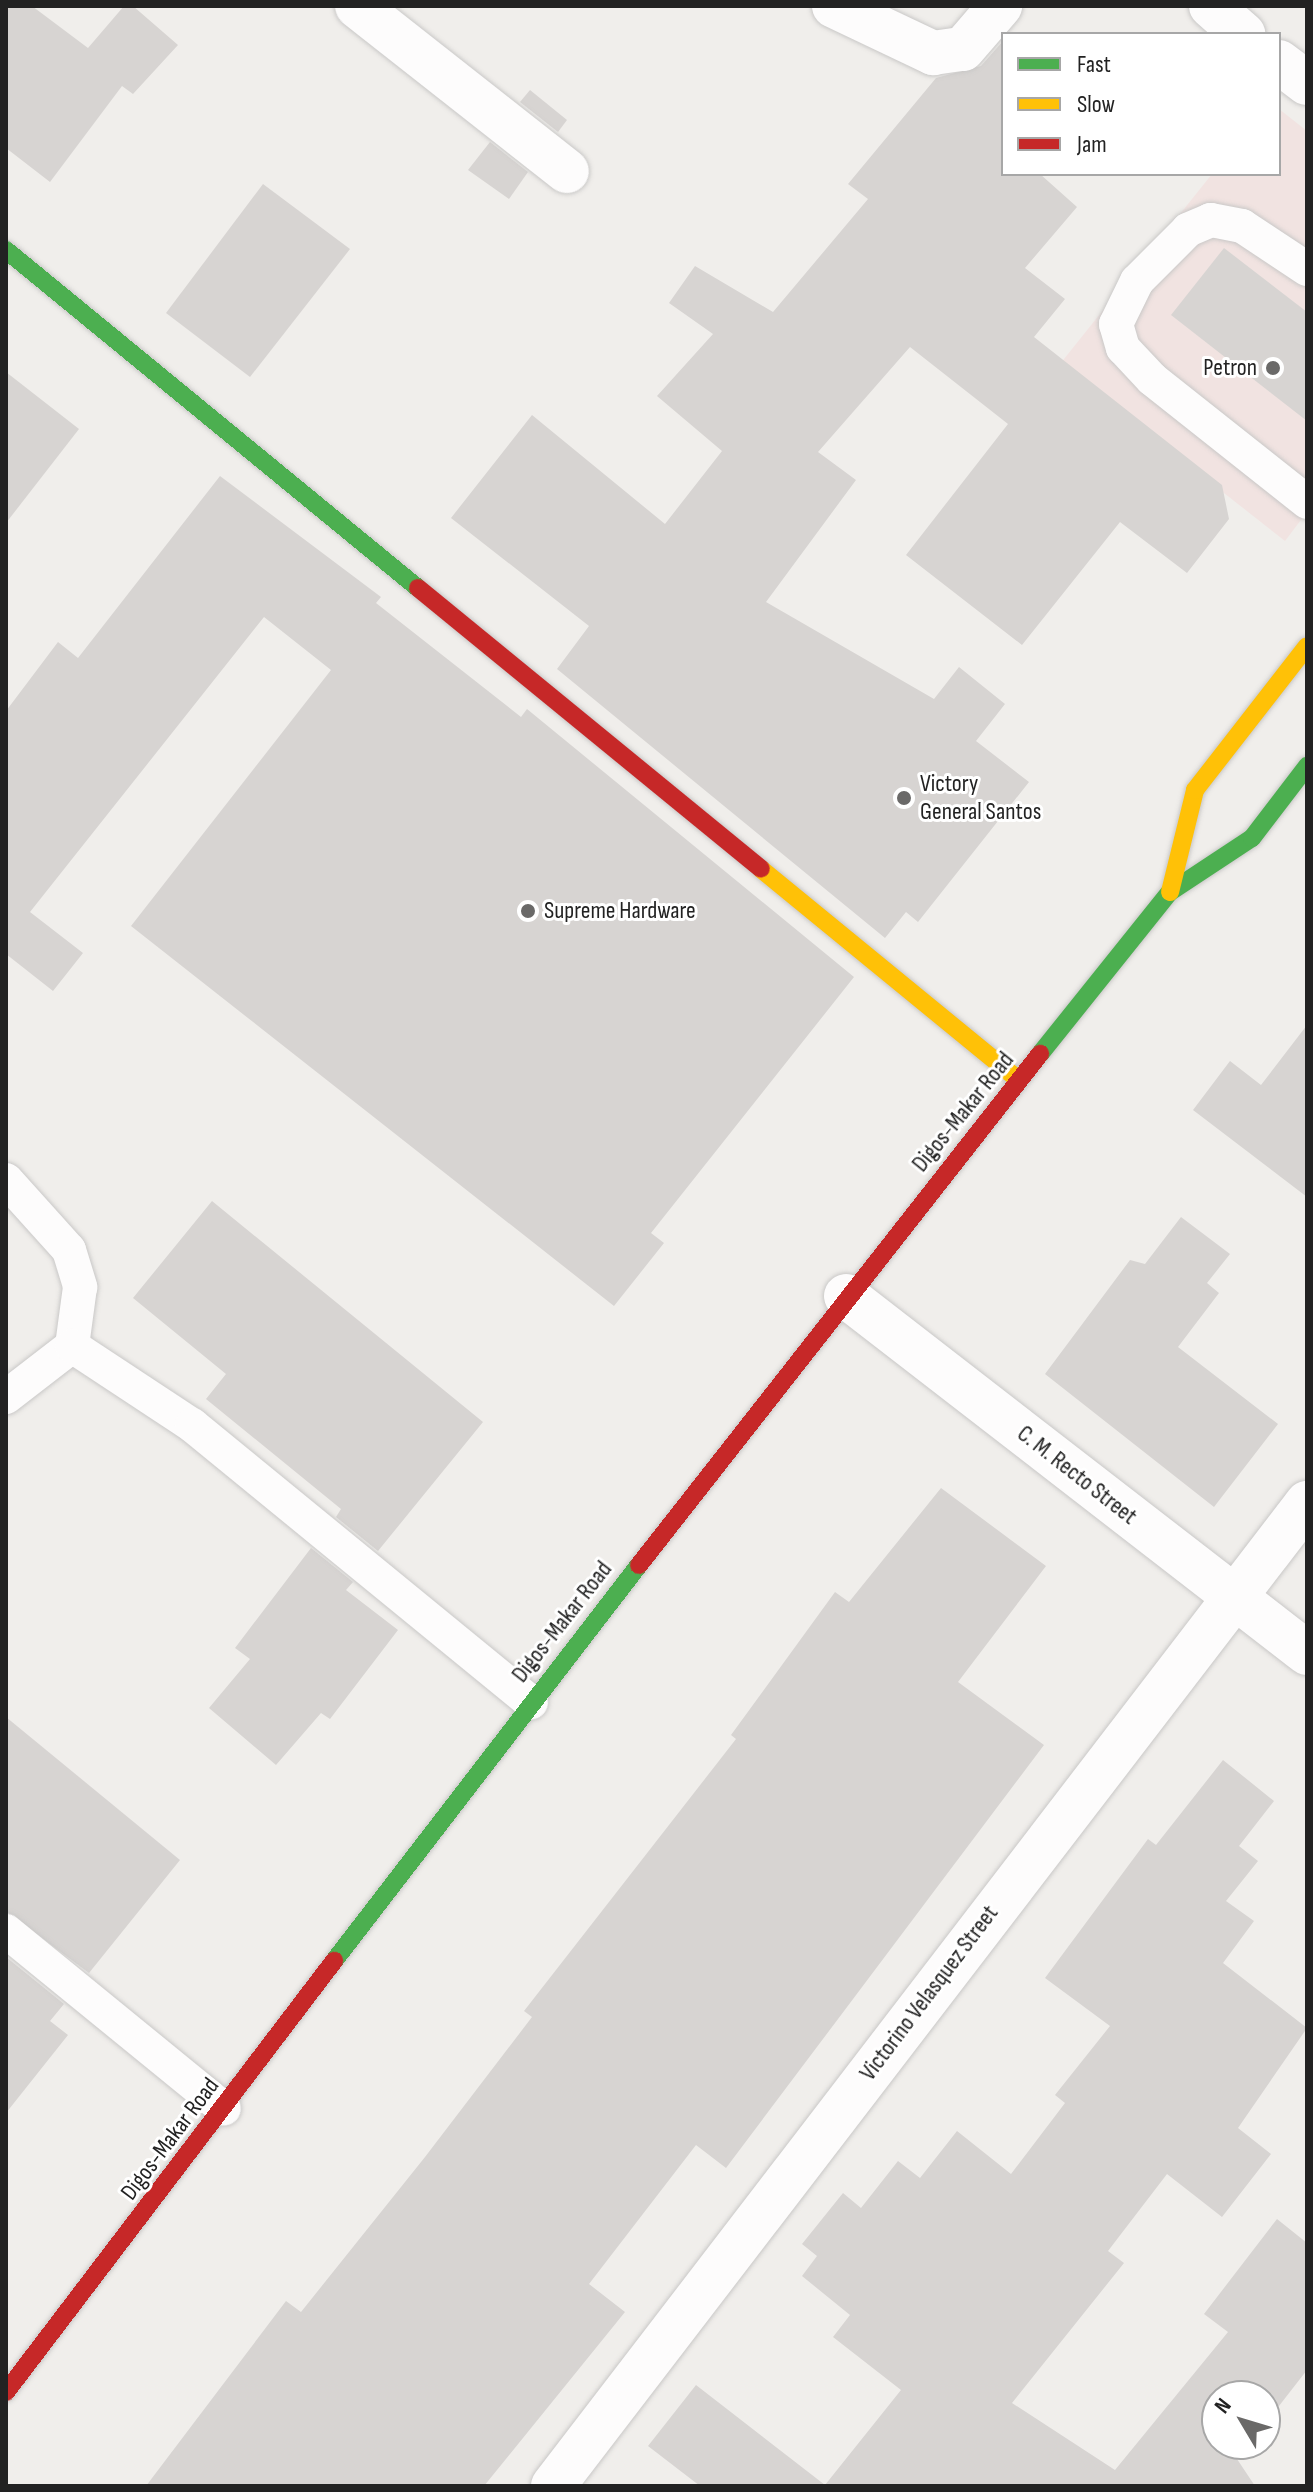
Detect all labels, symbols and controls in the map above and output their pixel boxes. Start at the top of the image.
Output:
legend [1001,32,1281,176]
text: Fast [1077,50,1111,79]
text: Slow [1077,90,1115,119]
text: Jam [1077,130,1107,159]
place label: Petron [1203,354,1257,382]
marker: Petron [1264,359,1282,377]
place label: Victory General Santos [920,770,1041,826]
marker: Victory General Santos [895,789,913,807]
place label: Supreme Hardware [544,897,696,925]
marker: Supreme Hardware [519,902,537,920]
street label: Digos-Makar Road [906,1046,1020,1178]
street label: C. M. Recto Street [1011,1419,1143,1531]
street label: Digos-Makar Road [506,1556,618,1688]
street label: Victorino Velasquez Street [854,1900,1004,2086]
street label: Digos-Makar Road [115,2072,225,2206]
north arrow [1201,2380,1281,2460]
text: N [1209,2393,1238,2419]

